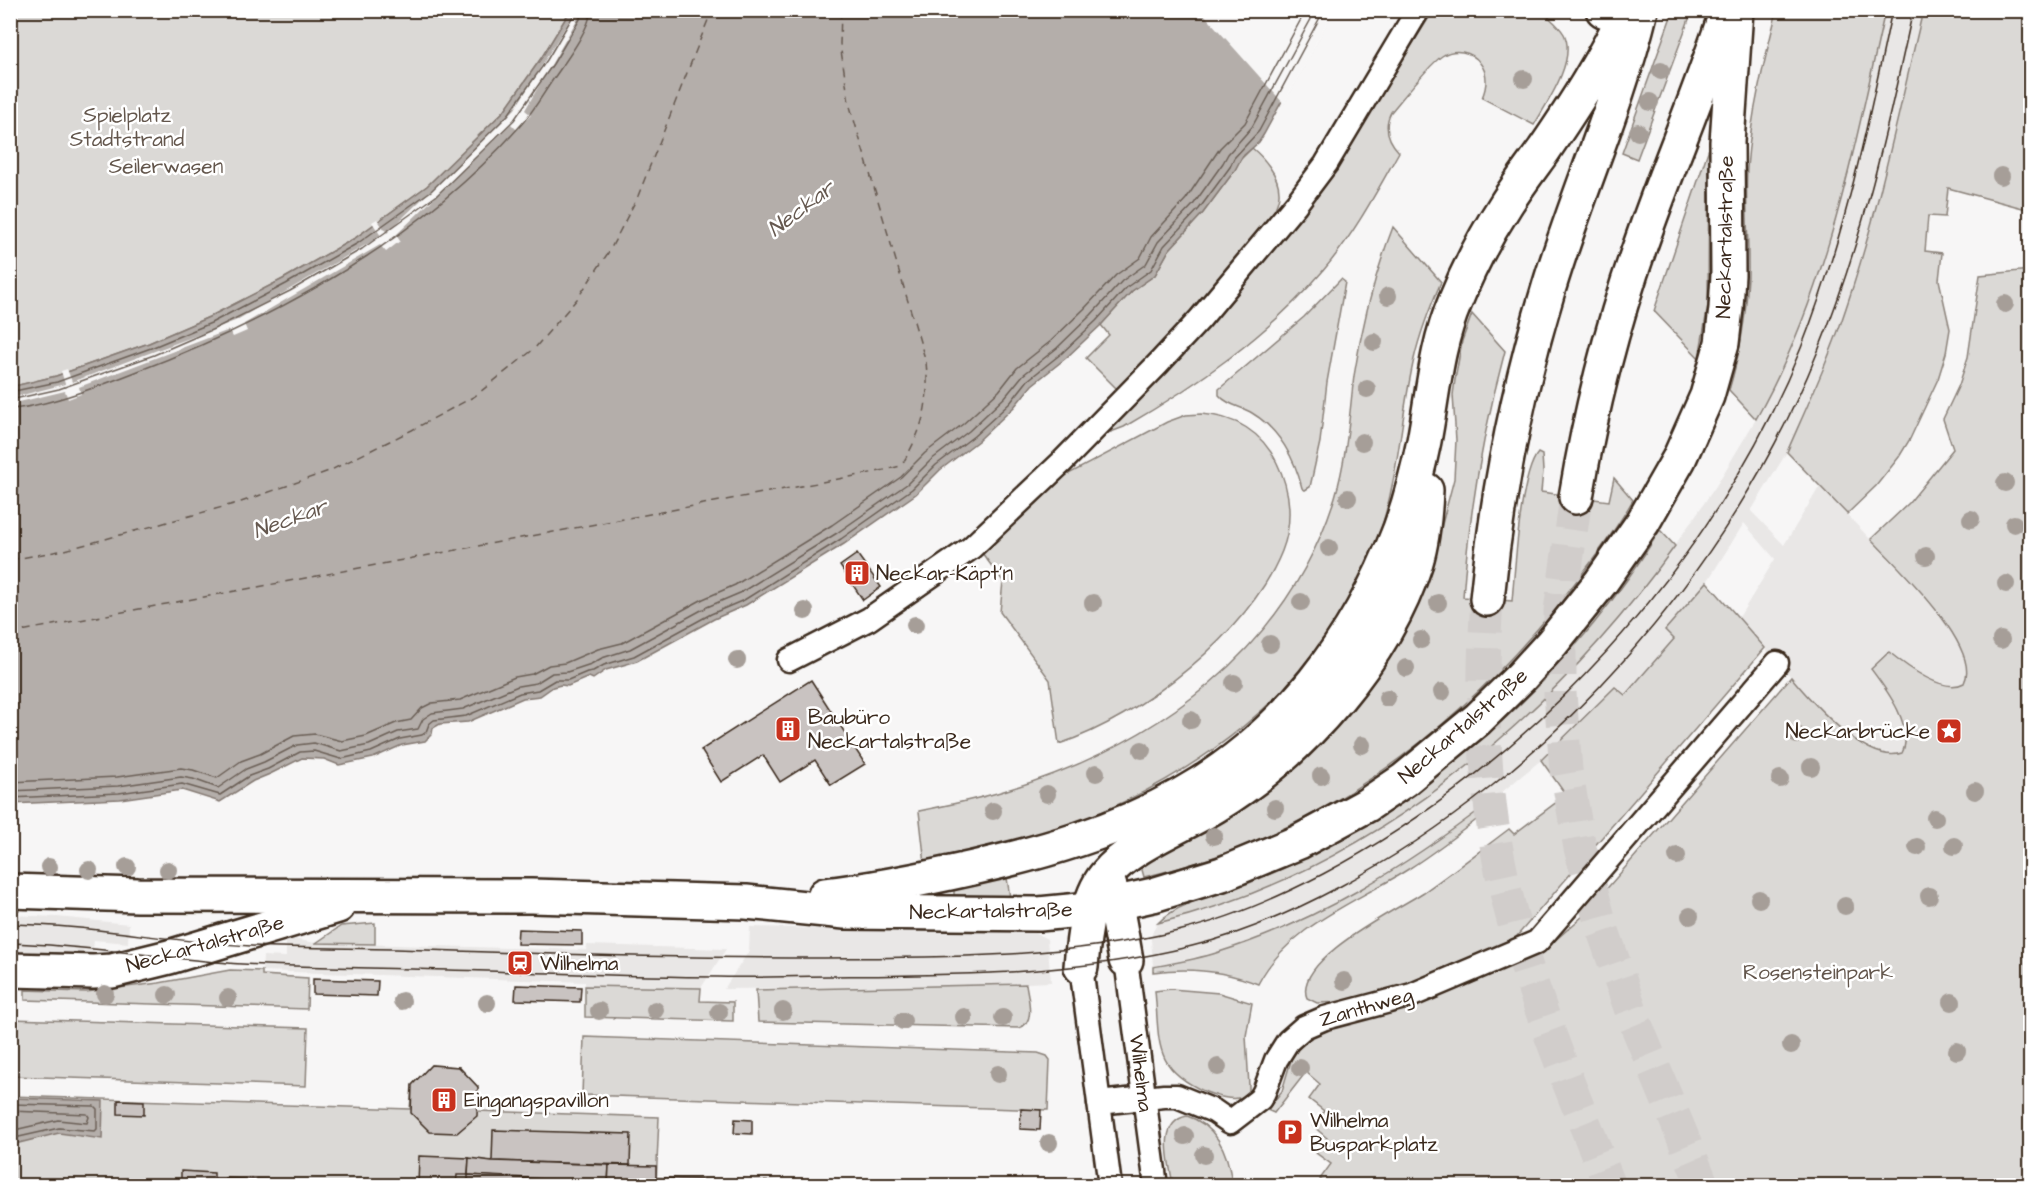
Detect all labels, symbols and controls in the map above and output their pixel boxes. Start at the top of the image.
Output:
park label: Spielplatz Stadtstrand [70,101,184,154]
park label: Seilerwasen [109,152,223,181]
street label: Neckartalstraße [1709,155,1741,319]
water label: Neckar [761,172,843,244]
water label: Neckar [249,490,334,547]
building icon: Neckar-Käpt'n [842,558,872,588]
place label: Neckar-Käpt'n [876,559,1013,589]
street label: Neckartalstraße [1392,662,1534,790]
place label: Baubüro Neckartalstraße [808,703,971,756]
building icon: Baubüro Neckartalstraße [773,714,803,744]
place icon: Neckarbrücke [1934,716,1964,746]
place label: Neckarbrücke [1785,717,1930,746]
street label: Neckartalstraße [909,895,1073,927]
street label: Neckartalstraße [123,908,287,980]
station icon: Wilhelma [505,948,535,978]
place label: Wilhelma [540,949,619,978]
park label: Rosensteinpark [1743,958,1893,988]
street label: Zanthweg [1316,980,1417,1036]
street label: Wilhelma [1122,1032,1160,1114]
building icon: Eingangspavillon [429,1085,459,1115]
place label: Eingangspavillon [464,1086,609,1117]
place label: Wilhelma Busparkplatz [1310,1106,1438,1160]
parking icon: Wilhelma Busparkplatz [1275,1117,1305,1147]

